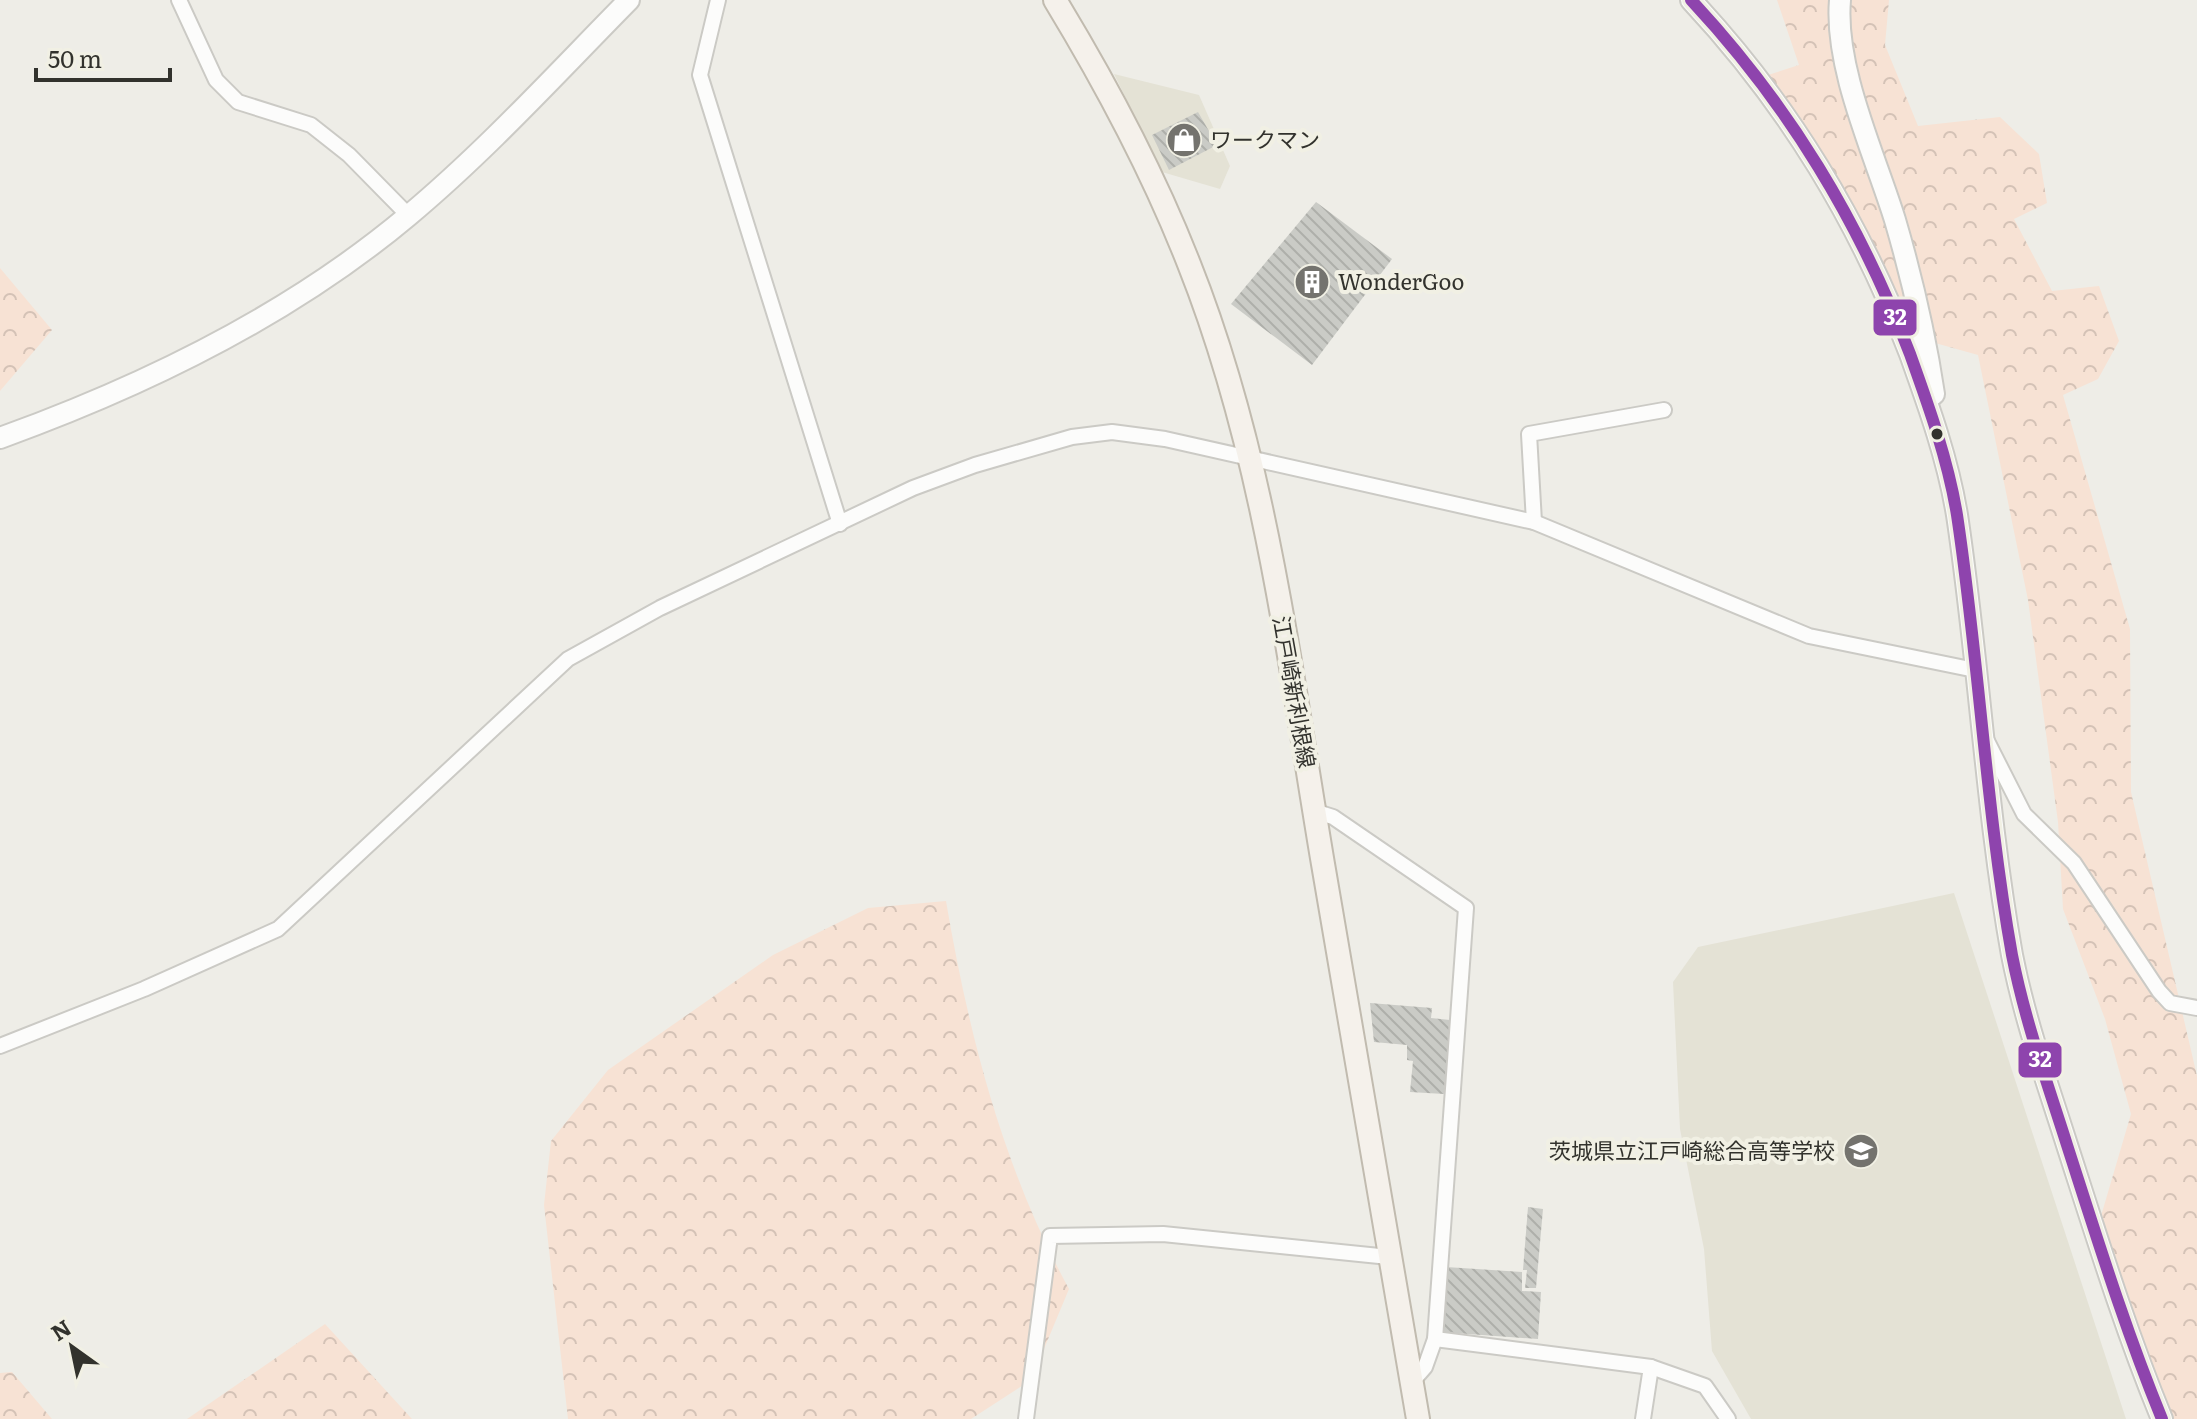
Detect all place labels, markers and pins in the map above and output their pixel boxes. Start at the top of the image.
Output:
shop icon: ワークマン [1165,121,1203,159]
place label: ワークマン [1210,122,1320,155]
building icon: WonderGoo [1293,263,1331,301]
place label: WonderGoo [1338,264,1464,297]
unlabelled marker [1929,426,1945,442]
school or university icon: 茨城県立江戸崎総合高等学校 [1842,1132,1880,1170]
place label: 茨城県立江戸崎総合高等学校 [1549,1133,1835,1166]

